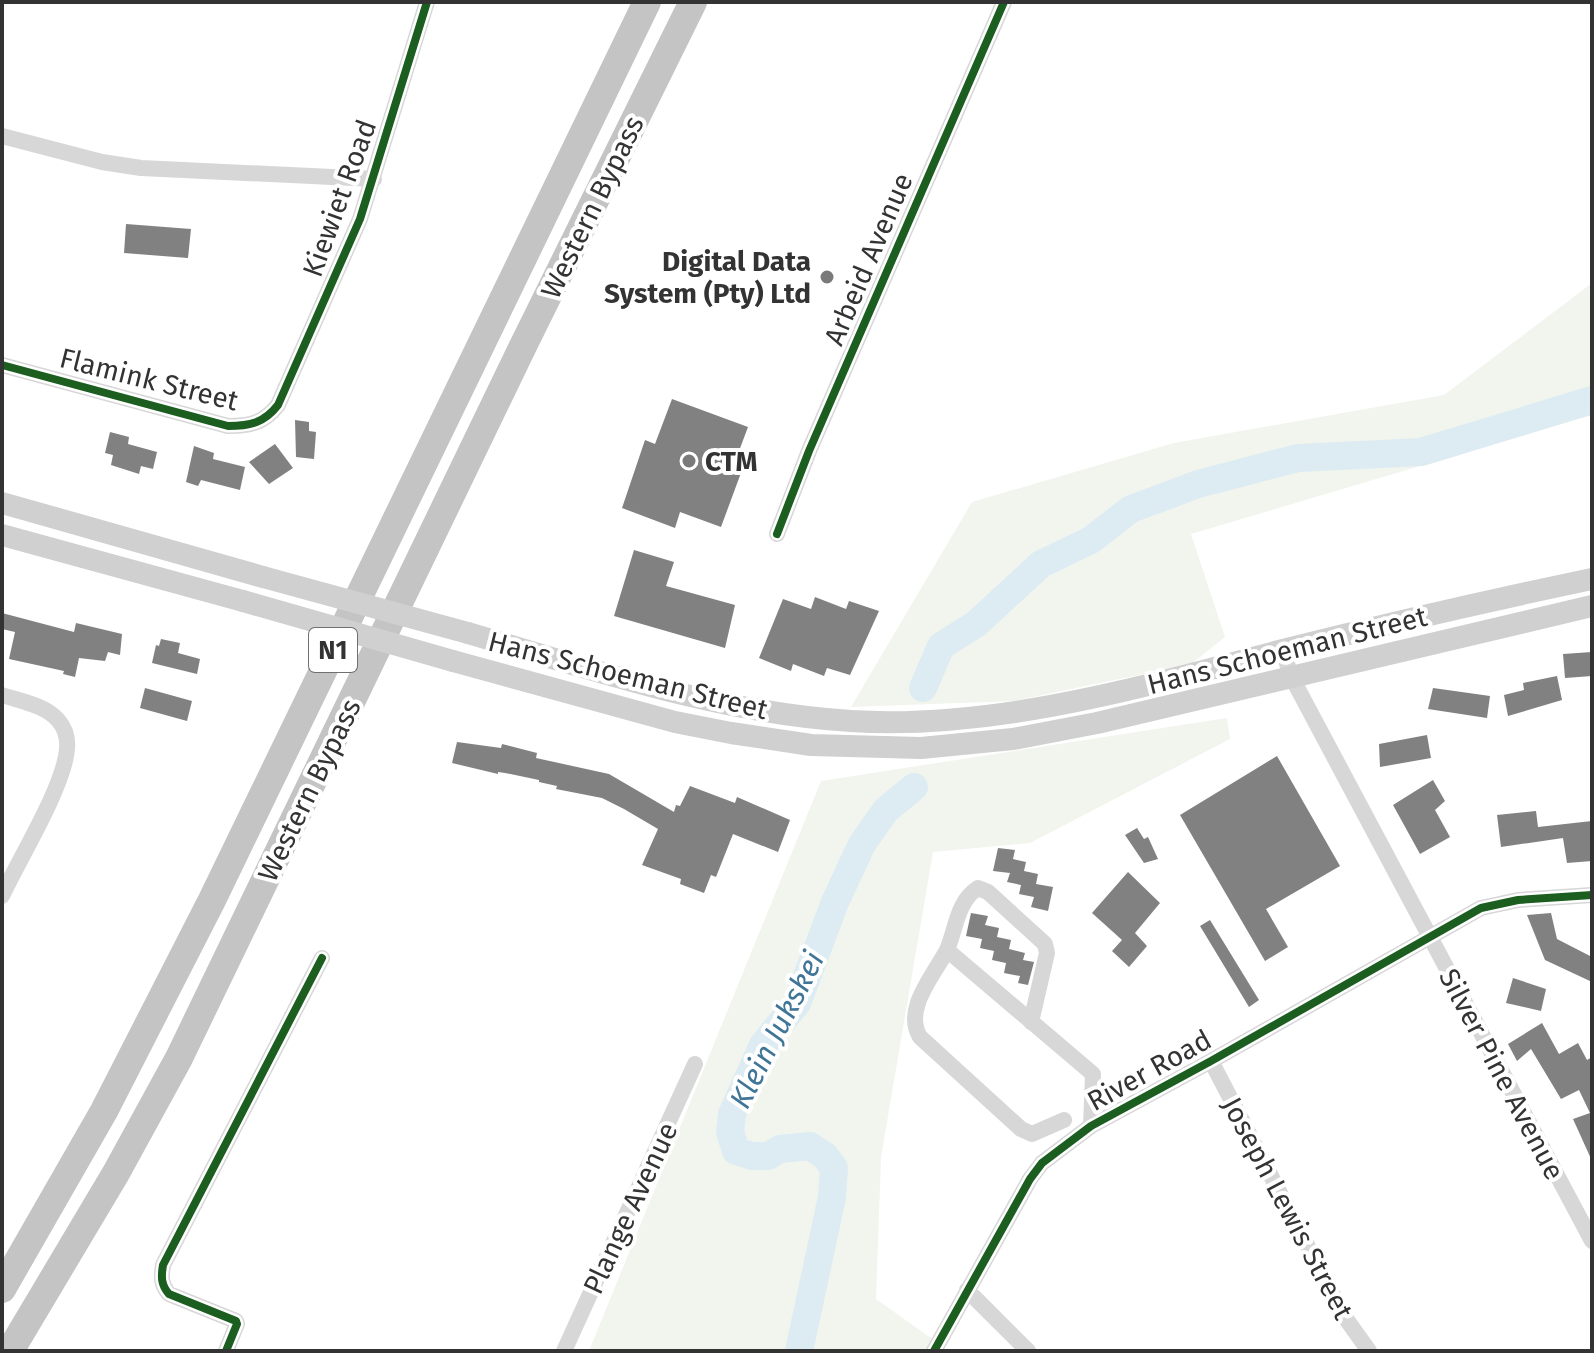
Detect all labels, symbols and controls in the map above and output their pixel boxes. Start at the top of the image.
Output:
street label: Western Bypass [534,111,651,304]
street label: Kiewiet Road [296,115,383,281]
street label: Arbeid Avenue [817,168,920,350]
place label: Digital Data System (Pty) Ltd [604,245,811,310]
marker: Digital Data System (Pty) Ltd [818,268,836,286]
street label: Flamink Street [56,341,242,418]
place label: CTM [705,445,757,478]
marker: CTM [680,452,698,470]
street label: Hans Schoeman Street [1144,600,1431,701]
street label: Hans Schoeman Street [485,625,772,726]
road number: N1 [309,628,357,672]
street label: Western Bypass [251,694,368,887]
water label: Klein Jukskei [722,945,832,1115]
street label: Silver Pine Avenue [1432,963,1571,1185]
street label: River Road [1082,1023,1217,1118]
street label: Joseph Lewis Street [1215,1092,1360,1326]
street label: Plange Avenue [576,1117,685,1299]

